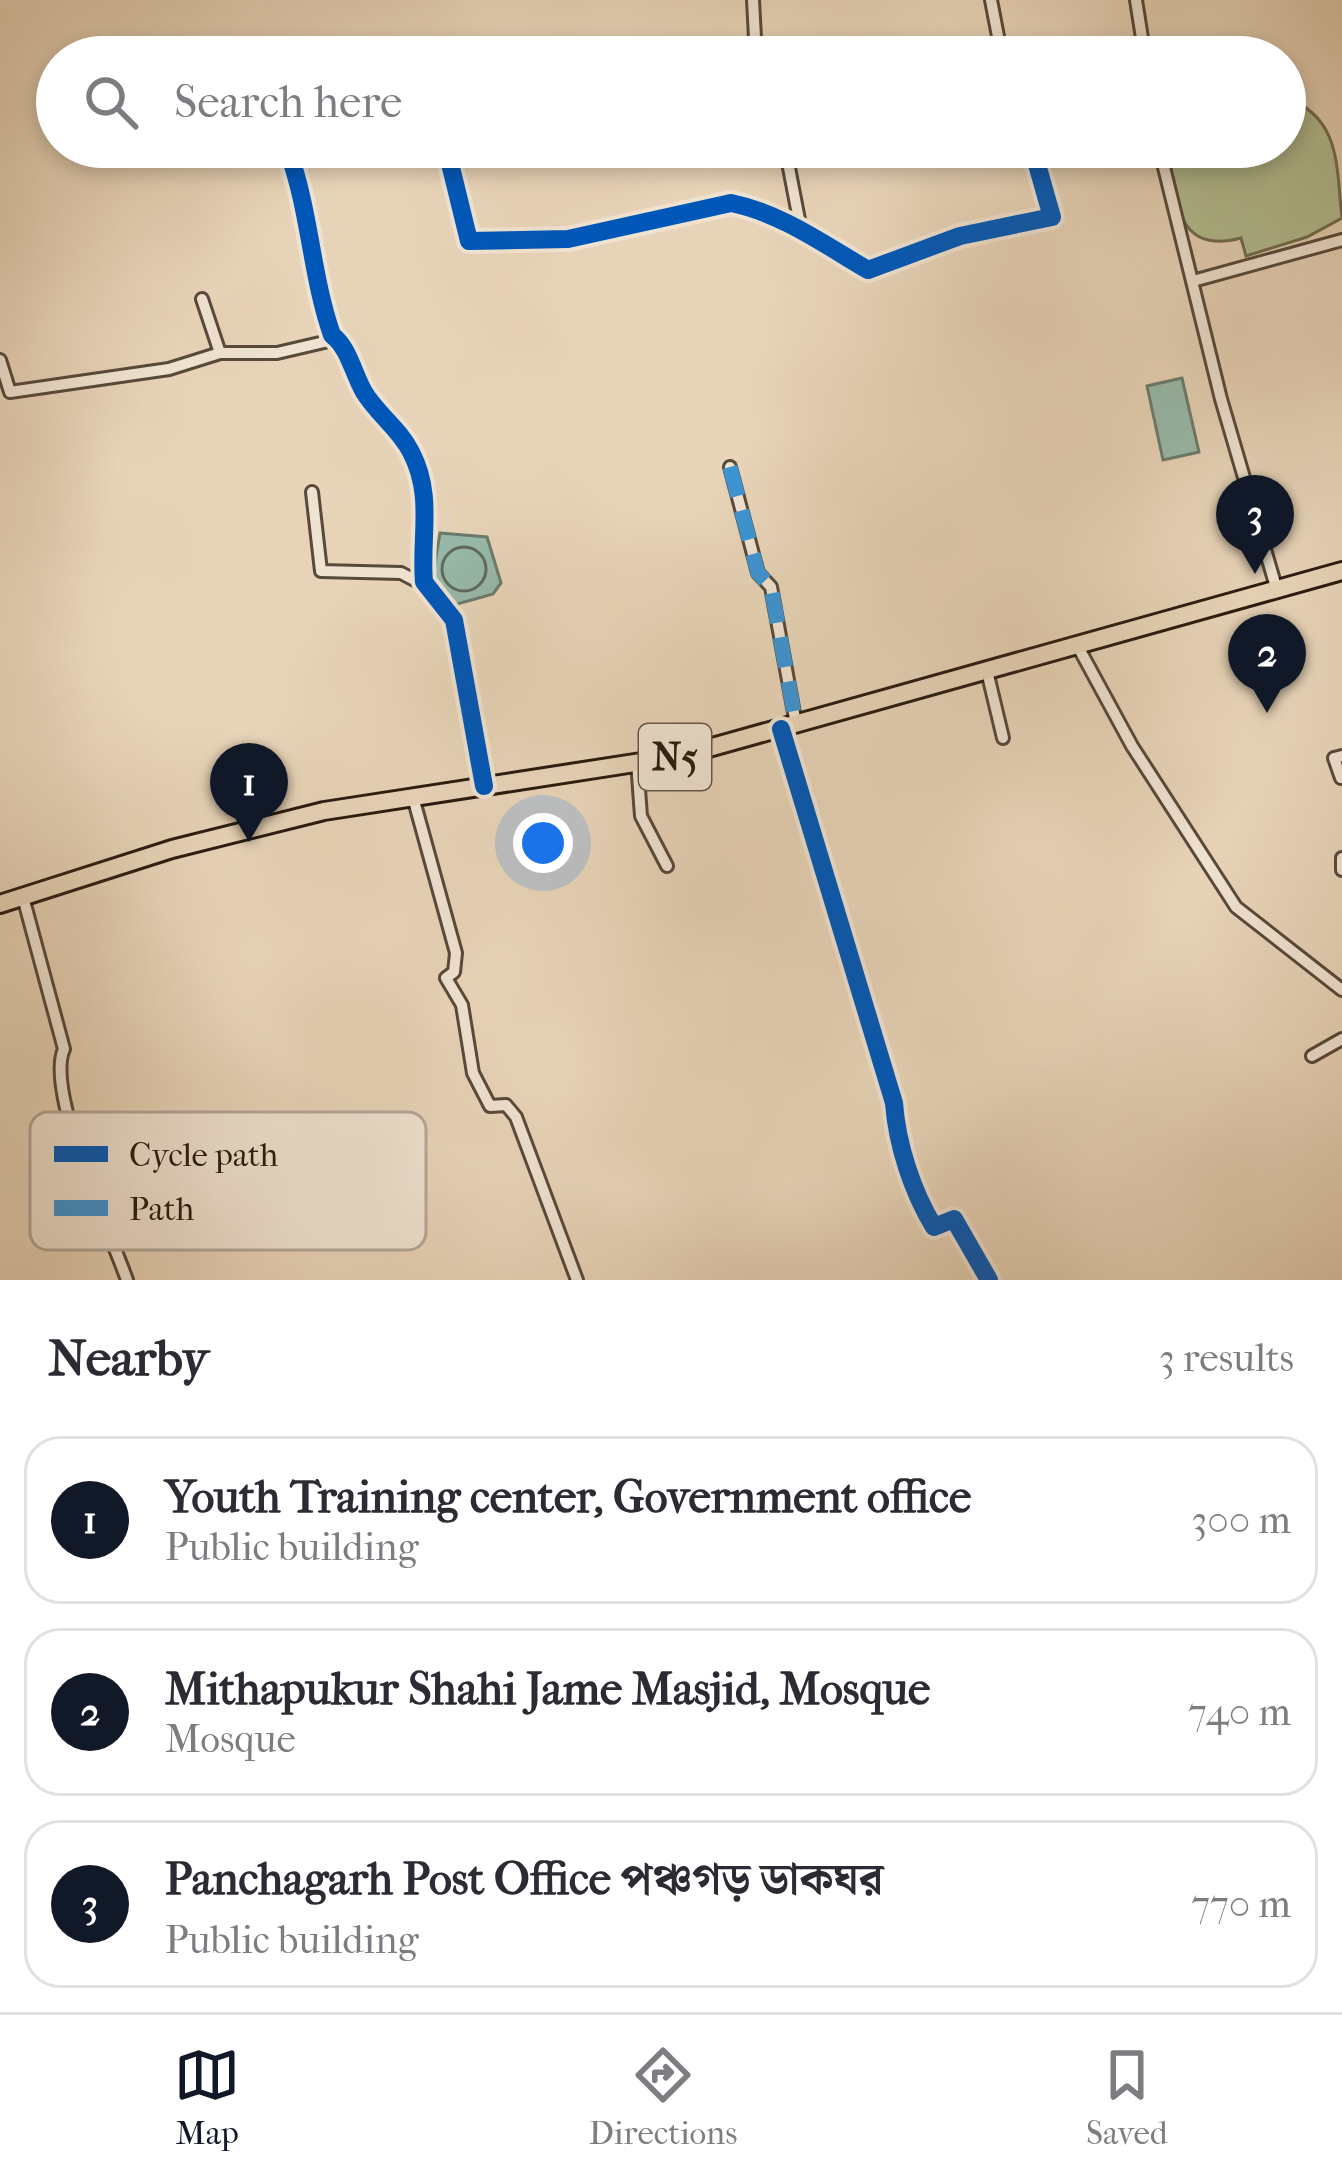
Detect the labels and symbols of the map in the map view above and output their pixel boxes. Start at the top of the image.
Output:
pin: 3 [1216,475,1294,574]
pin: 2 [1228,614,1306,713]
road number: N5 [639,724,711,790]
pin: 1 [210,743,288,842]
your location [513,813,573,873]
legend [30,1112,426,1250]
text: Cycle path [129,1136,279,1175]
text: Path [129,1190,195,1229]

